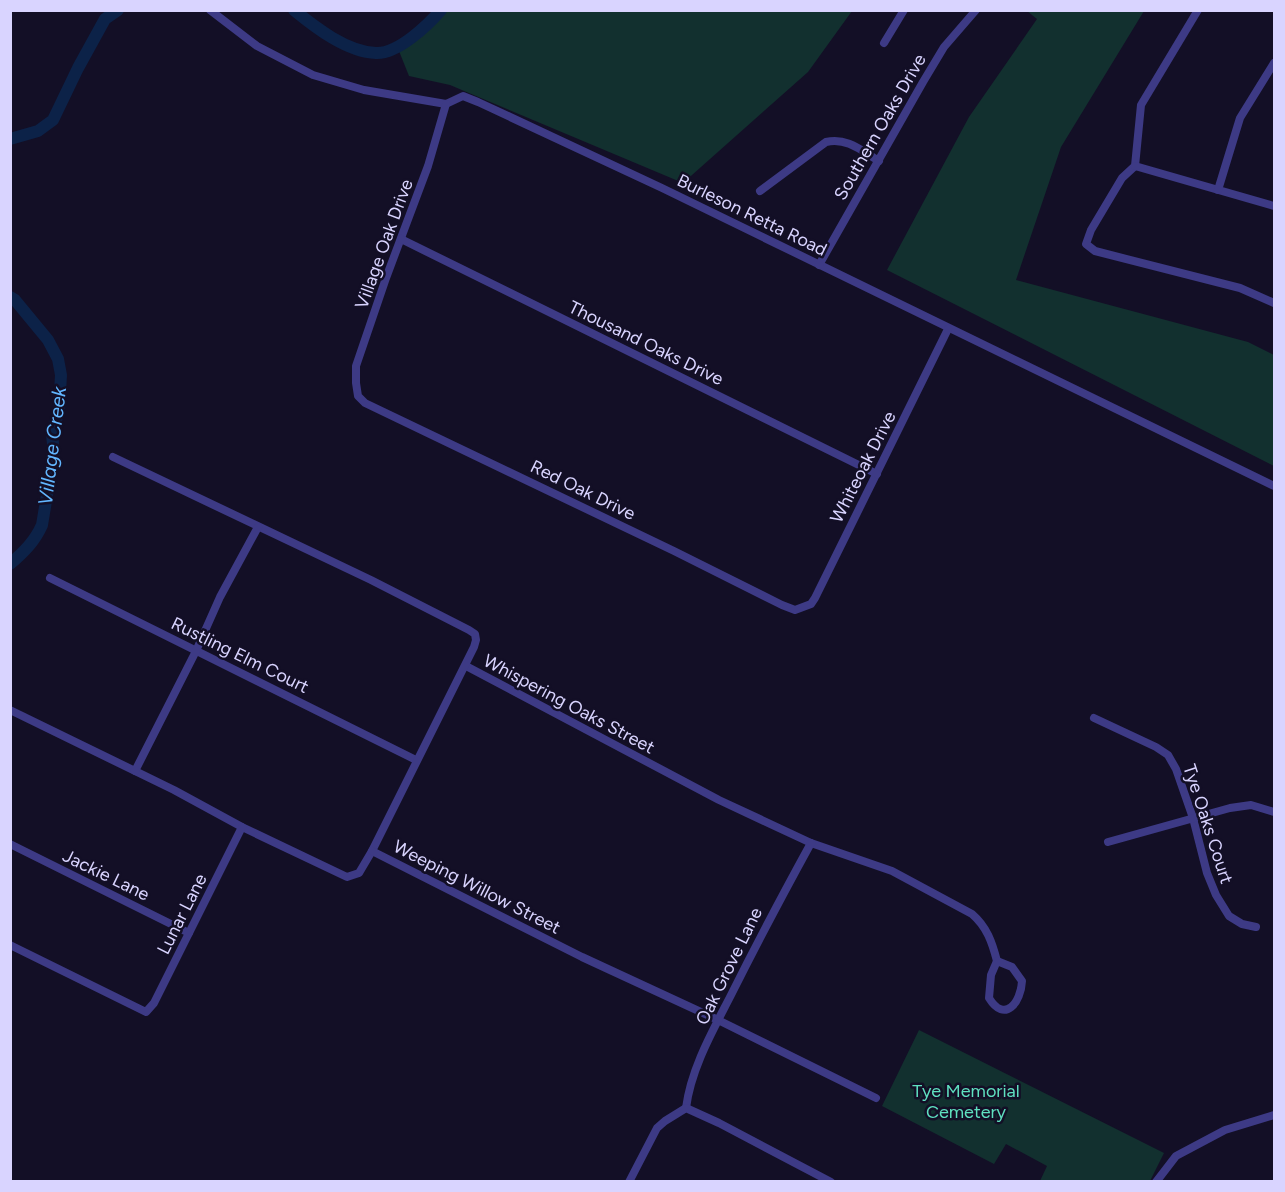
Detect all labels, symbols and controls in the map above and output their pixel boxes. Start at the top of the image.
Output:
street label: Southern Oaks Drive [829,50,931,204]
street label: Burleson Retta Road [673,169,831,261]
street label: Village Oak Drive [350,176,418,312]
street label: Thousand Oaks Drive [565,296,727,390]
water label: Village Creek [33,384,71,507]
street label: Whiteoak Drive [825,407,901,527]
street label: Red Oak Drive [527,455,639,525]
street label: Rustling Elm Court [168,612,313,698]
street label: Whispering Oaks Street [480,650,659,759]
street label: Tye Oaks Court [1178,761,1238,887]
street label: Weeping Willow Street [390,835,564,939]
street label: Jackie Lane [59,845,153,906]
street label: Lunar Lane [152,870,212,958]
street label: Oak Grove Lane [691,903,767,1028]
park label: Tye Memorial Cemetery [912,1080,1020,1123]

